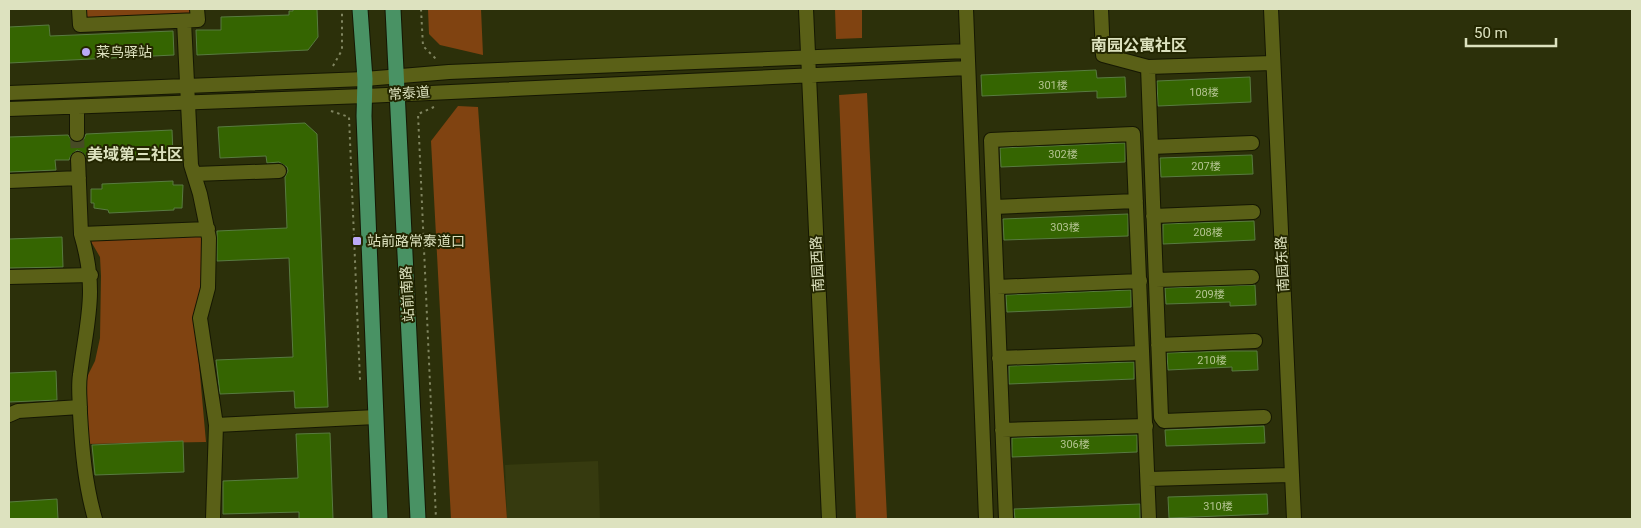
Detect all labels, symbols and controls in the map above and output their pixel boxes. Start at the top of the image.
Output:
scale bar [1466,15,1556,47]
text: 50 m [1474,24,1508,42]
district label: 南园公寓社区 [1091,36,1187,55]
place label: 菜鸟驿站 [96,44,152,60]
marker: 菜鸟驿站 [80,46,92,58]
house number: 301楼 [1038,79,1068,92]
street label: 常泰道 [387,84,431,102]
house number: 108楼 [1189,86,1219,99]
district label: 美域第三社区 [87,145,183,164]
house number: 302楼 [1048,148,1078,161]
house number: 207楼 [1191,160,1221,173]
house number: 303楼 [1050,221,1080,234]
house number: 208楼 [1193,226,1223,239]
place label: 站前路常泰道口 [367,233,465,249]
marker: 站前路常泰道口 [351,235,363,247]
street label: 南园西路 [808,236,826,292]
street label: 南园东路 [1273,236,1291,292]
street label: 站前南路 [398,266,416,322]
house number: 209楼 [1195,288,1225,301]
house number: 210楼 [1197,354,1227,367]
house number: 306楼 [1060,438,1090,451]
house number: 310楼 [1203,500,1233,513]

